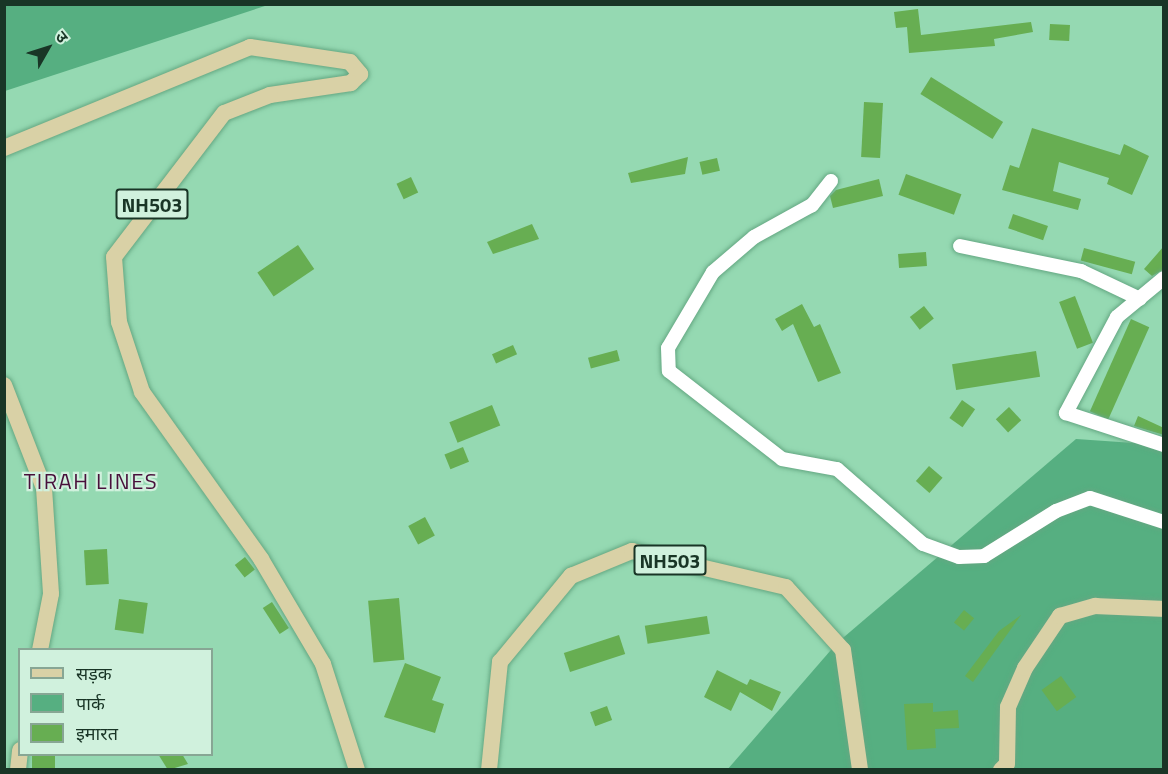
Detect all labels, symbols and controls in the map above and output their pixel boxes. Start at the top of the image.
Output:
north arrow [18,18,78,78]
text: उ [50,25,74,48]
road number: NH503 [114,187,190,221]
district label: TIRAH LINES [24,469,158,495]
road number: NH503 [632,543,708,577]
legend [18,648,213,756]
text: सड़क [76,660,112,687]
text: पार्क [76,690,105,717]
text: इमारत [76,720,118,747]

